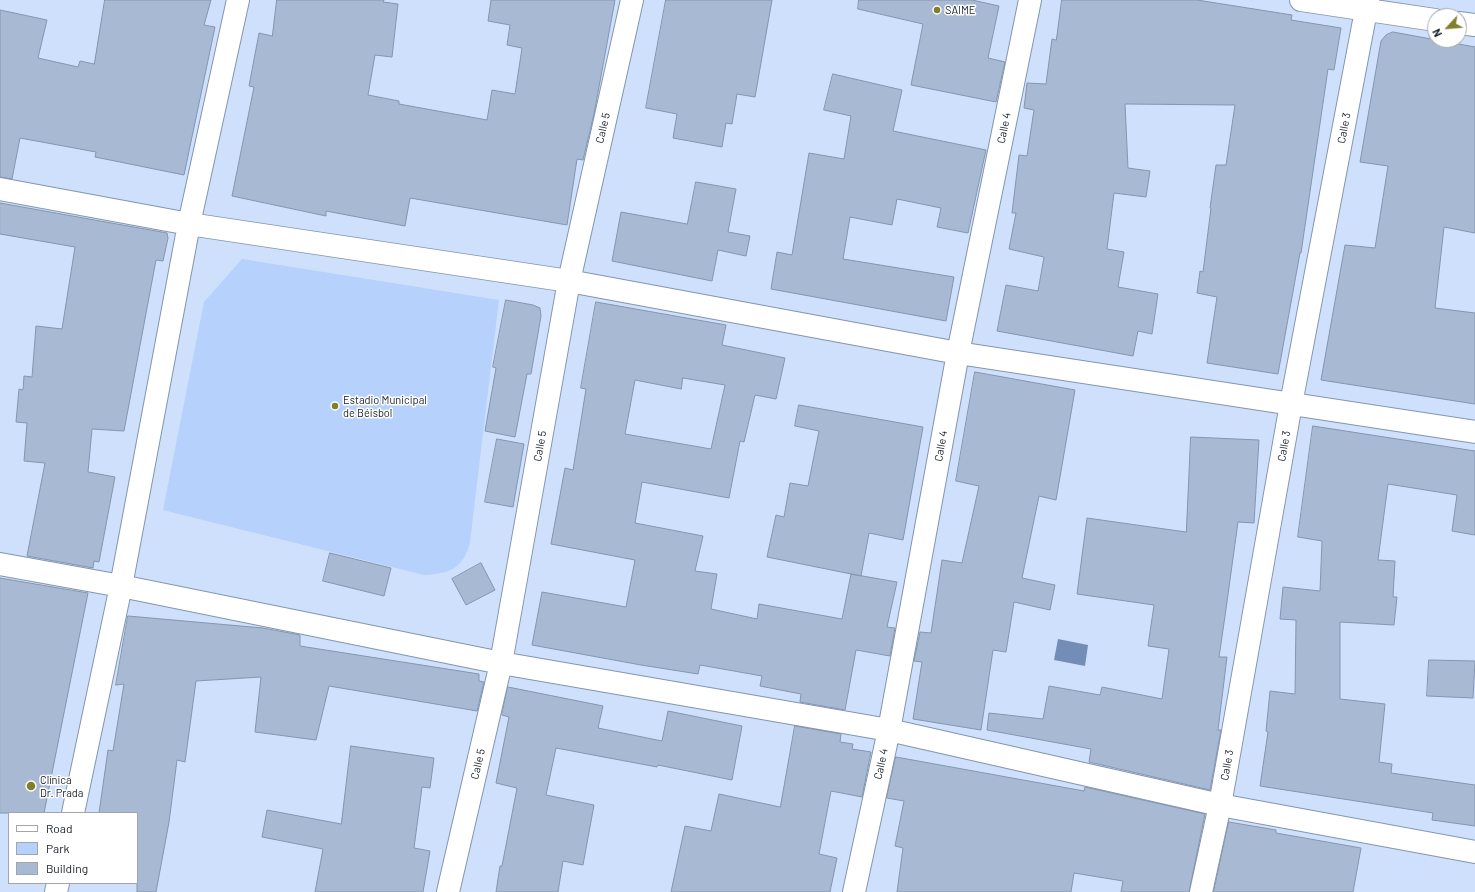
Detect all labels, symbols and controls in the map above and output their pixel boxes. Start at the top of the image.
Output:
place label: SAIME [945,3,975,17]
marker: SAIME [932,5,942,15]
north arrow [1427,8,1467,48]
text: N [1429,27,1444,39]
street label: Calle 5 [593,111,613,145]
street label: Calle 4 [995,111,1013,145]
street label: Calle 3 [1335,112,1353,144]
place label: Estadio Municipal de Béisbol [343,393,427,419]
marker: Estadio Municipal de Béisbol [330,401,340,411]
street label: Calle 4 [932,429,950,463]
street label: Calle 5 [531,430,549,462]
street label: Calle 3 [1275,430,1293,462]
street label: Calle 5 [468,747,488,781]
street label: Calle 4 [871,747,891,781]
street label: Calle 3 [1218,749,1236,781]
place label: Clínica Dr. Prada [40,773,83,799]
marker: Clínica Dr. Prada [25,780,37,792]
legend [8,812,138,884]
text: Road [46,821,73,835]
text: Park [46,841,70,855]
text: Building [46,861,88,875]

